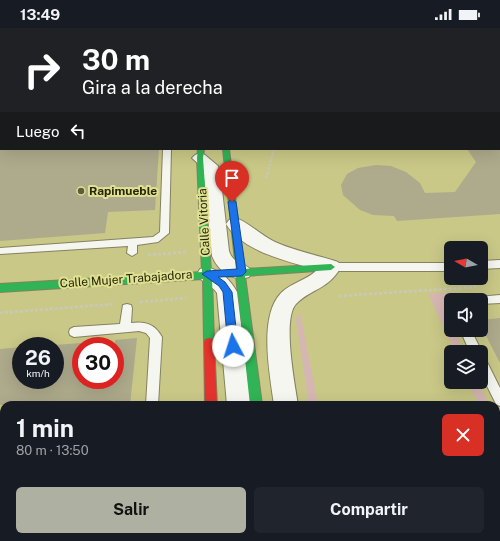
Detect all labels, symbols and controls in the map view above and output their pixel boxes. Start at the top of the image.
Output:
text: 13:49 [20,6,60,23]
text: 30 m [82,43,150,76]
icon: right [16,44,68,96]
text: Gira a la derecha [82,77,223,98]
icon: left [67,120,89,142]
text: Luego [16,123,59,140]
pin [215,161,249,202]
icon: arrive [221,167,243,189]
place label: Rapimueble [89,184,157,198]
marker: Rapimueble [76,186,86,196]
street label: Calle Vitoria [195,188,213,256]
north arrow [444,241,488,285]
map controls [444,241,488,389]
street label: Calle Mujer Trabajadora [59,267,193,291]
button: sound [444,293,488,337]
position arrow [212,325,254,367]
speed limit sign: 30 [72,337,124,389]
button: layers [444,345,488,389]
text: 26 [25,346,51,370]
text: km/h [26,367,50,379]
text: 1 min [16,414,74,442]
button: close [442,414,484,456]
text: 80 m · 13:50 [16,443,89,458]
button: Salir [16,487,246,533]
button: Compartir [254,487,484,533]

